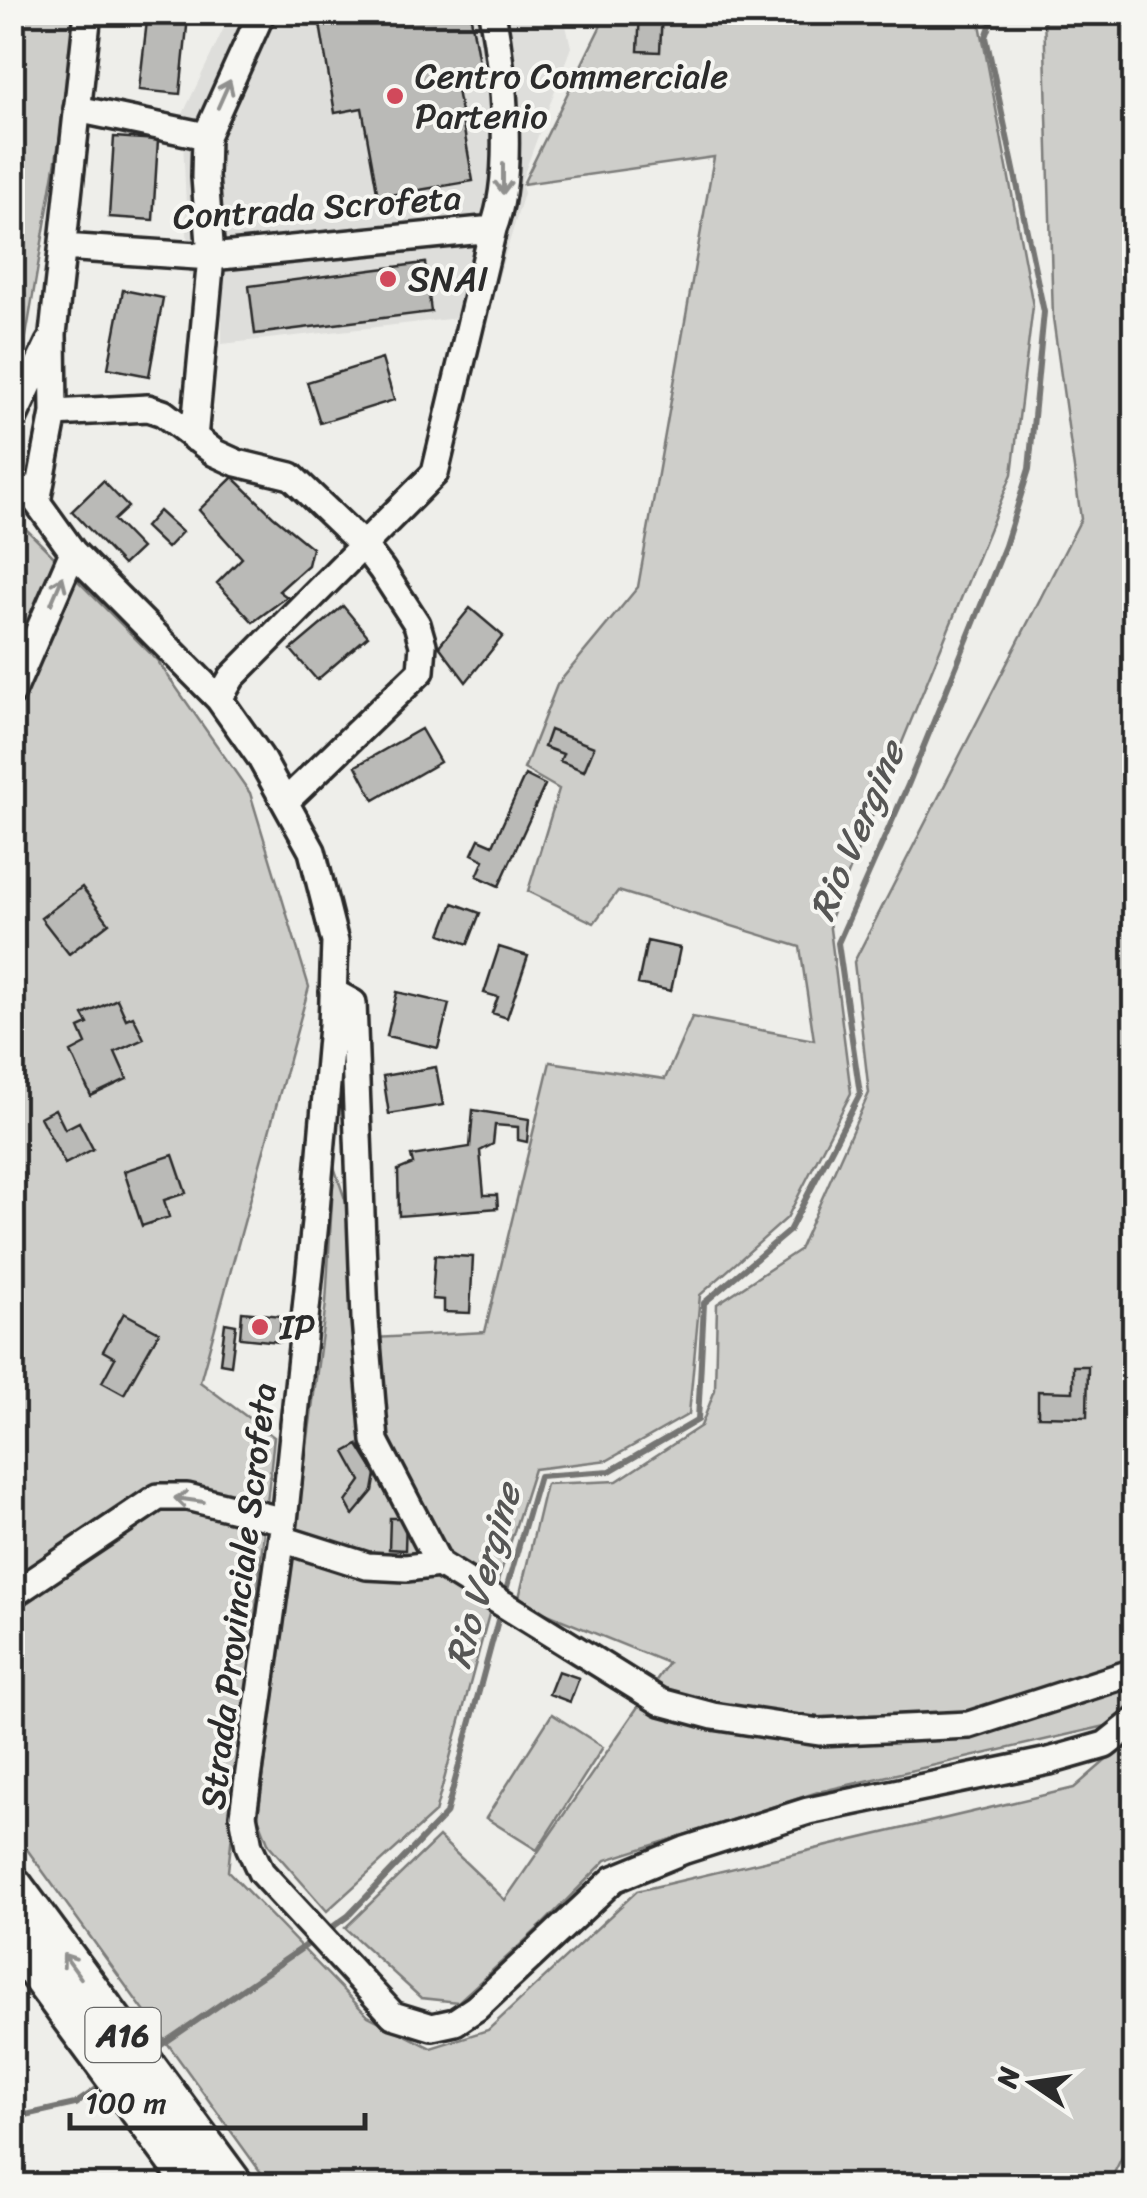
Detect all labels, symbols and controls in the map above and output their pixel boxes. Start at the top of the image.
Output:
place label: Centro Commerciale Partenio [415,45,728,147]
one-way arrow [216,79,234,110]
marker: Centro Commerciale Partenio [384,85,406,107]
one-way arrow [494,162,512,195]
street label: Contrada Scrofeta [171,166,464,248]
place label: SNAI [408,248,489,310]
marker: SNAI [377,268,399,290]
one-way arrow [49,575,67,606]
water label: Rio Vergine [789,728,926,931]
place label: IP [279,1296,315,1358]
marker: IP [249,1316,271,1338]
street label: Strada Provinciale Scrofeta [181,1379,295,1813]
water label: Rio Vergine [425,1473,542,1676]
one-way arrow [174,1490,206,1508]
one-way arrow [62,1953,83,1980]
road number: A16 [86,2008,160,2062]
north arrow [982,2033,1082,2133]
text: N [982,2062,1034,2093]
scale bar [70,2068,365,2130]
text: 100 m [85,2076,167,2130]

